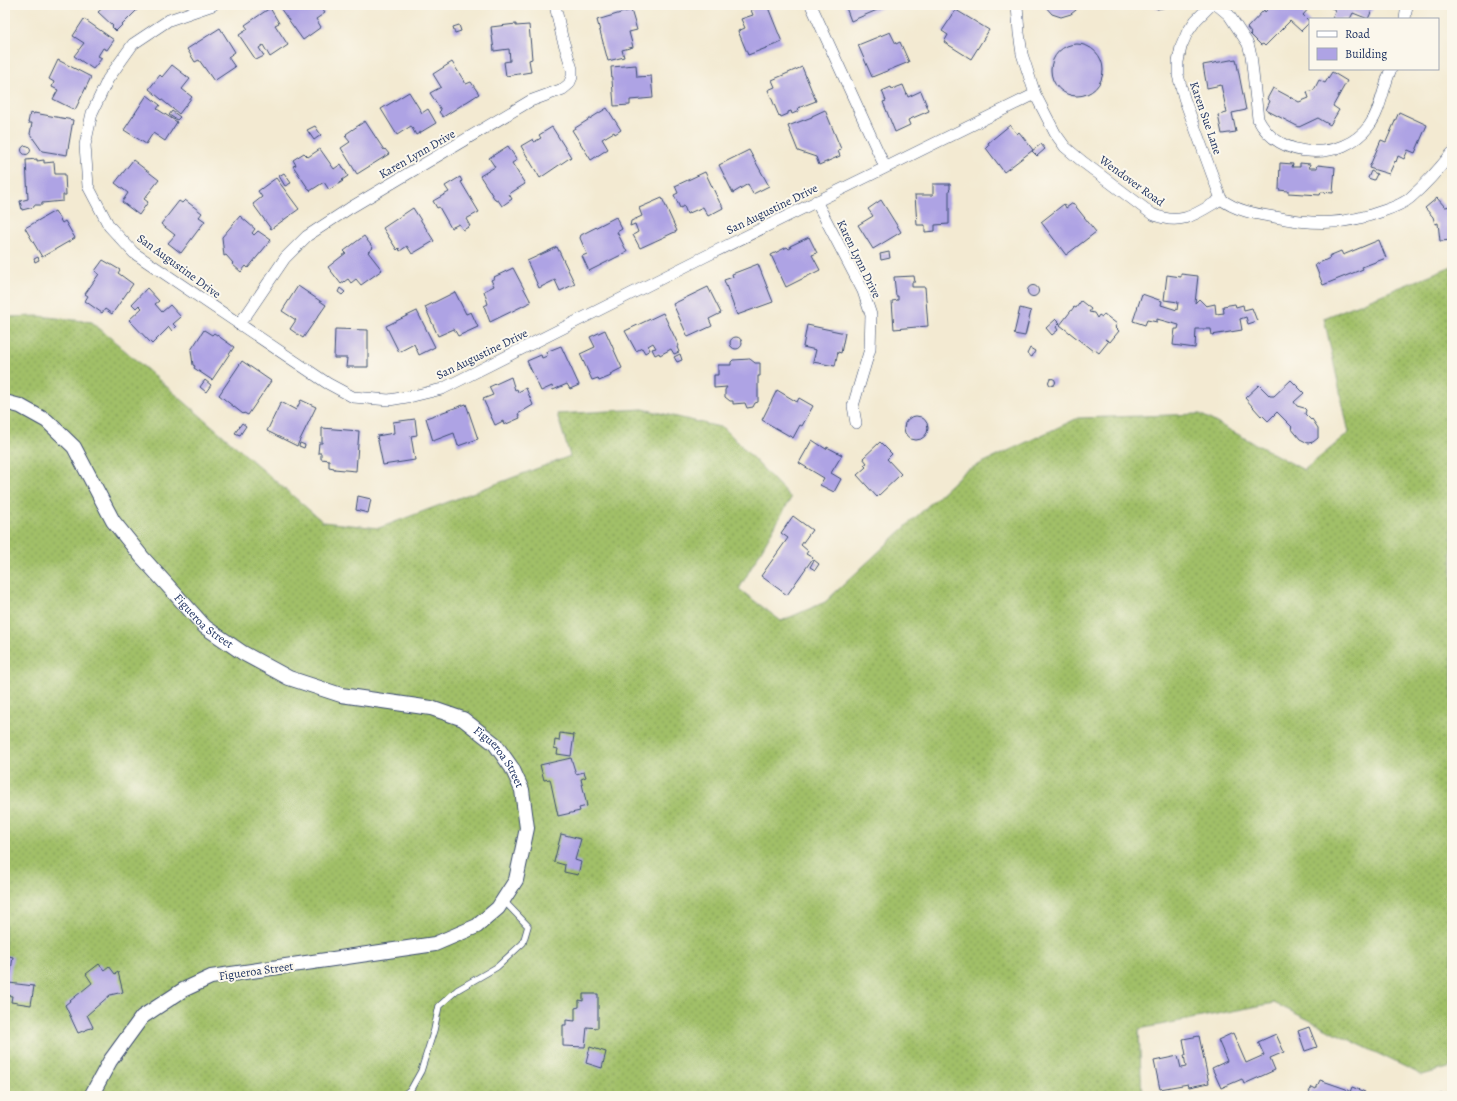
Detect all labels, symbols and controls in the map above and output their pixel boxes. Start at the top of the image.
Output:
legend [1309,18,1439,70]
text: Road [1345,26,1371,42]
text: Building [1345,46,1387,62]
street label: Karen Sue Lane [1186,79,1226,157]
street label: Karen Lynn Drive [376,126,458,182]
street label: Wendover Road [1095,151,1168,210]
street label: San Augustine Drive [724,180,820,238]
street label: Karen Lynn Drive [833,217,885,301]
street label: San Augustine Drive [134,230,224,302]
street label: San Augustine Drive [434,325,530,383]
street label: Figueroa Street [171,590,237,652]
street label: Figueroa Street [470,722,528,790]
street label: Figueroa Street [218,958,294,984]

